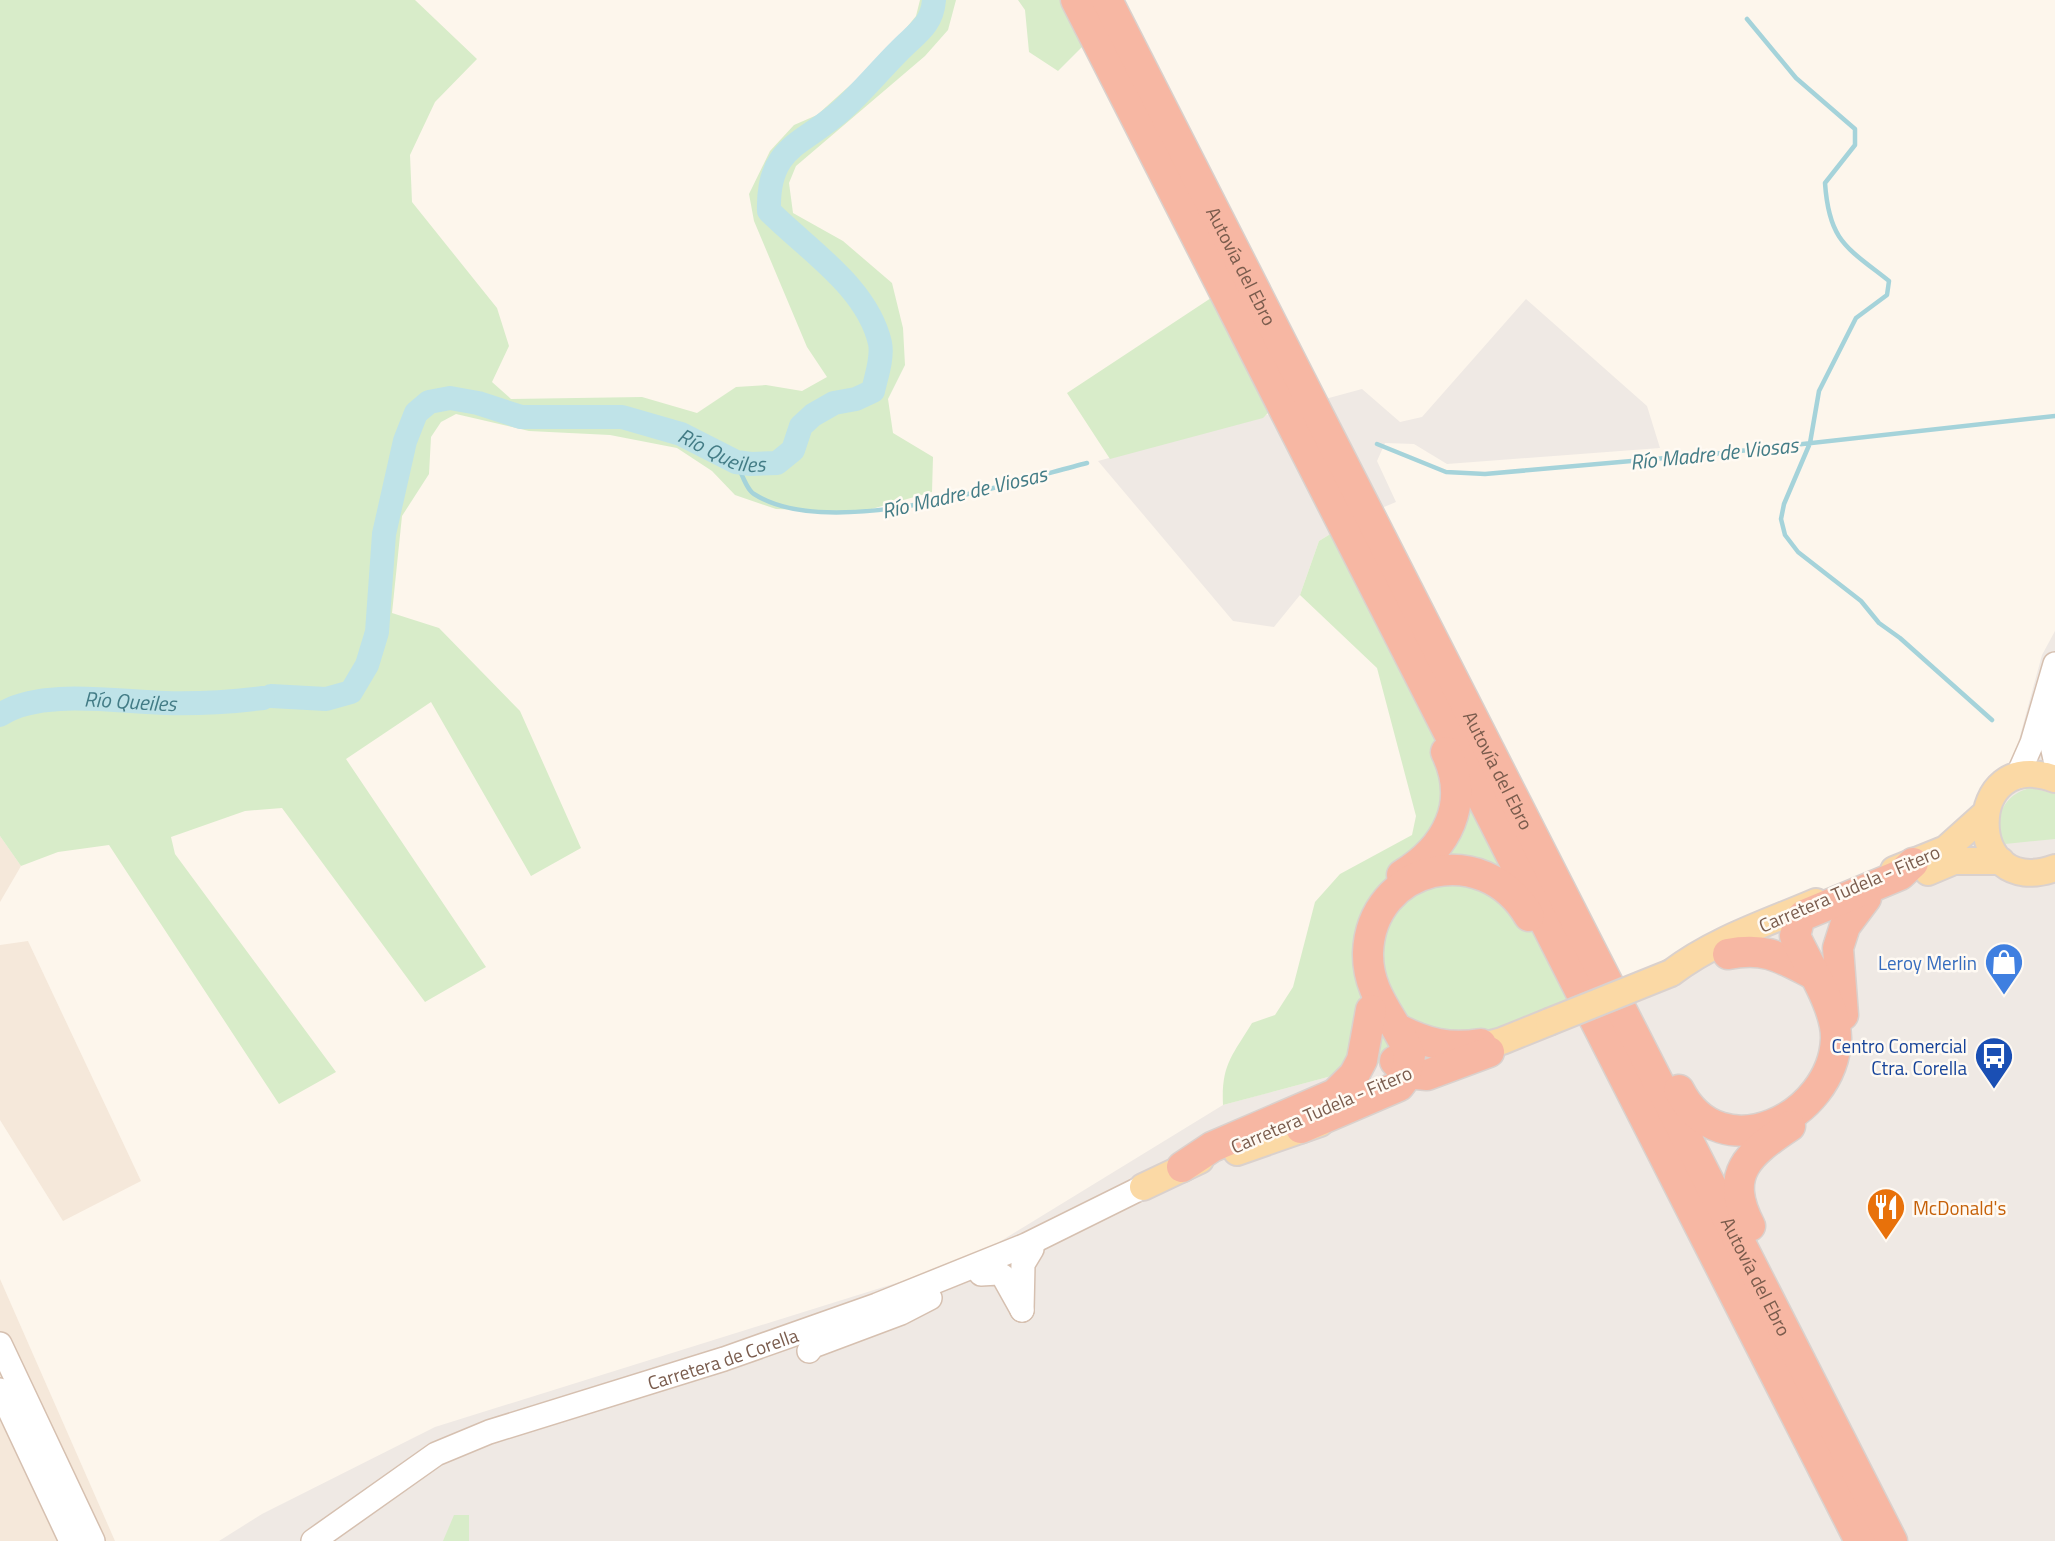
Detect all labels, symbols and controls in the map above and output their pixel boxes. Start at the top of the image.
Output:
street label: Autovía del Ebro [1200,201,1285,330]
water label: Río Queiles [673,419,768,480]
water label: Río Madre de Viosas [1628,428,1801,478]
water label: Río Madre de Viosas [878,457,1052,527]
water label: Río Queiles [84,683,178,719]
street label: Autovía del Ebro [1457,705,1542,834]
street label: Carretera Tudela - Fitero [1754,837,1944,939]
shop icon: Leroy Merlin [1983,941,2025,996]
place label: Leroy Merlin [1878,948,1977,977]
place label: Centro Comercial Ctra. Corella [1831,1031,1967,1082]
bus stop icon: Centro Comercial Ctra. Corella [1973,1035,2015,1090]
street label: Carretera Tudela - Fitero [1226,1058,1416,1160]
restaurant icon: McDonald's [1865,1186,1907,1241]
place label: McDonald's [1913,1193,2006,1222]
street label: Autovía del Ebro [1715,1211,1799,1341]
street label: Carretera de Corella [643,1319,802,1397]

